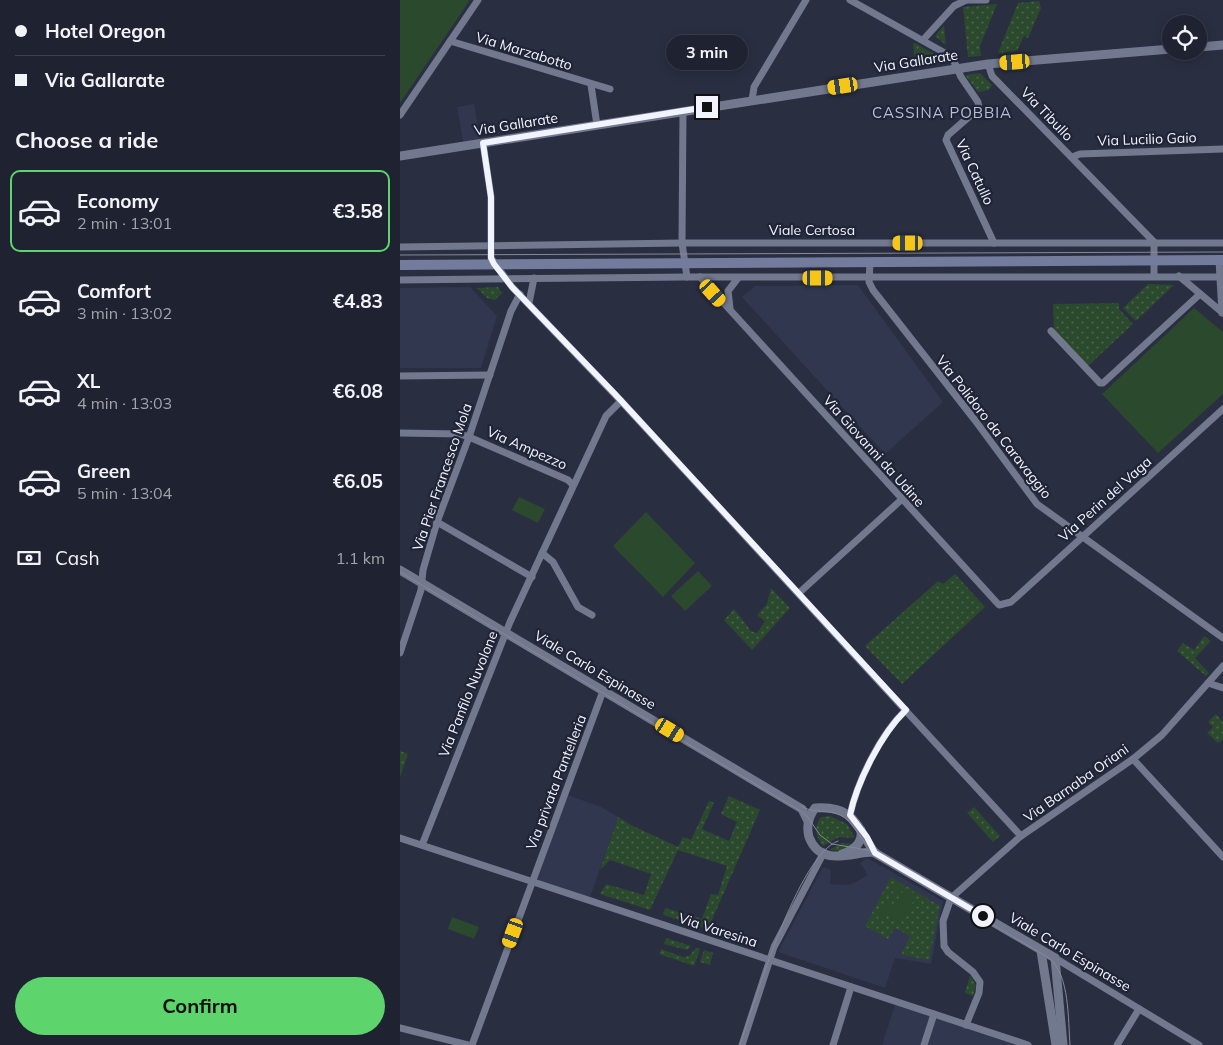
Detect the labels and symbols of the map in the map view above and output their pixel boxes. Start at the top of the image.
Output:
street label: Via Marzabotto [473,28,575,74]
callout: 3 min [666,34,748,70]
street label: Via Gallarate [873,45,959,77]
car [999,53,1030,71]
car [827,76,858,96]
street label: Via Tibullo [1017,83,1077,145]
route end [696,96,718,118]
district label: CASSINA POBBIA [872,103,1012,122]
street label: Via Gallarate [473,108,559,140]
street label: Via Lucilio Gaio [1097,128,1197,150]
street label: Via Catullo [952,136,998,208]
street label: Viale Certosa [769,221,855,239]
car [893,236,923,251]
car [803,271,833,286]
car [697,277,728,309]
street label: Via Polidoro da Caravaggio [932,352,1056,502]
street label: Via Giovanni da Udine [819,391,929,511]
street label: Via Pier Francesco Mola [408,401,476,553]
street label: Via Ampezzo [484,422,570,474]
street label: Via Perin del Vaga [1055,452,1155,546]
street label: Viale Carlo Espinasse [531,627,659,713]
street label: Via Panfilo Nuvolone [434,628,502,760]
street label: Via privata Pantelleria [522,712,590,852]
car [653,716,686,744]
street label: Via Barnaba Oriani [1020,740,1132,826]
route start [972,905,994,927]
street label: Via Varesina [676,909,760,951]
street label: Viale Carlo Espinasse [1006,909,1134,995]
car [500,916,525,950]

